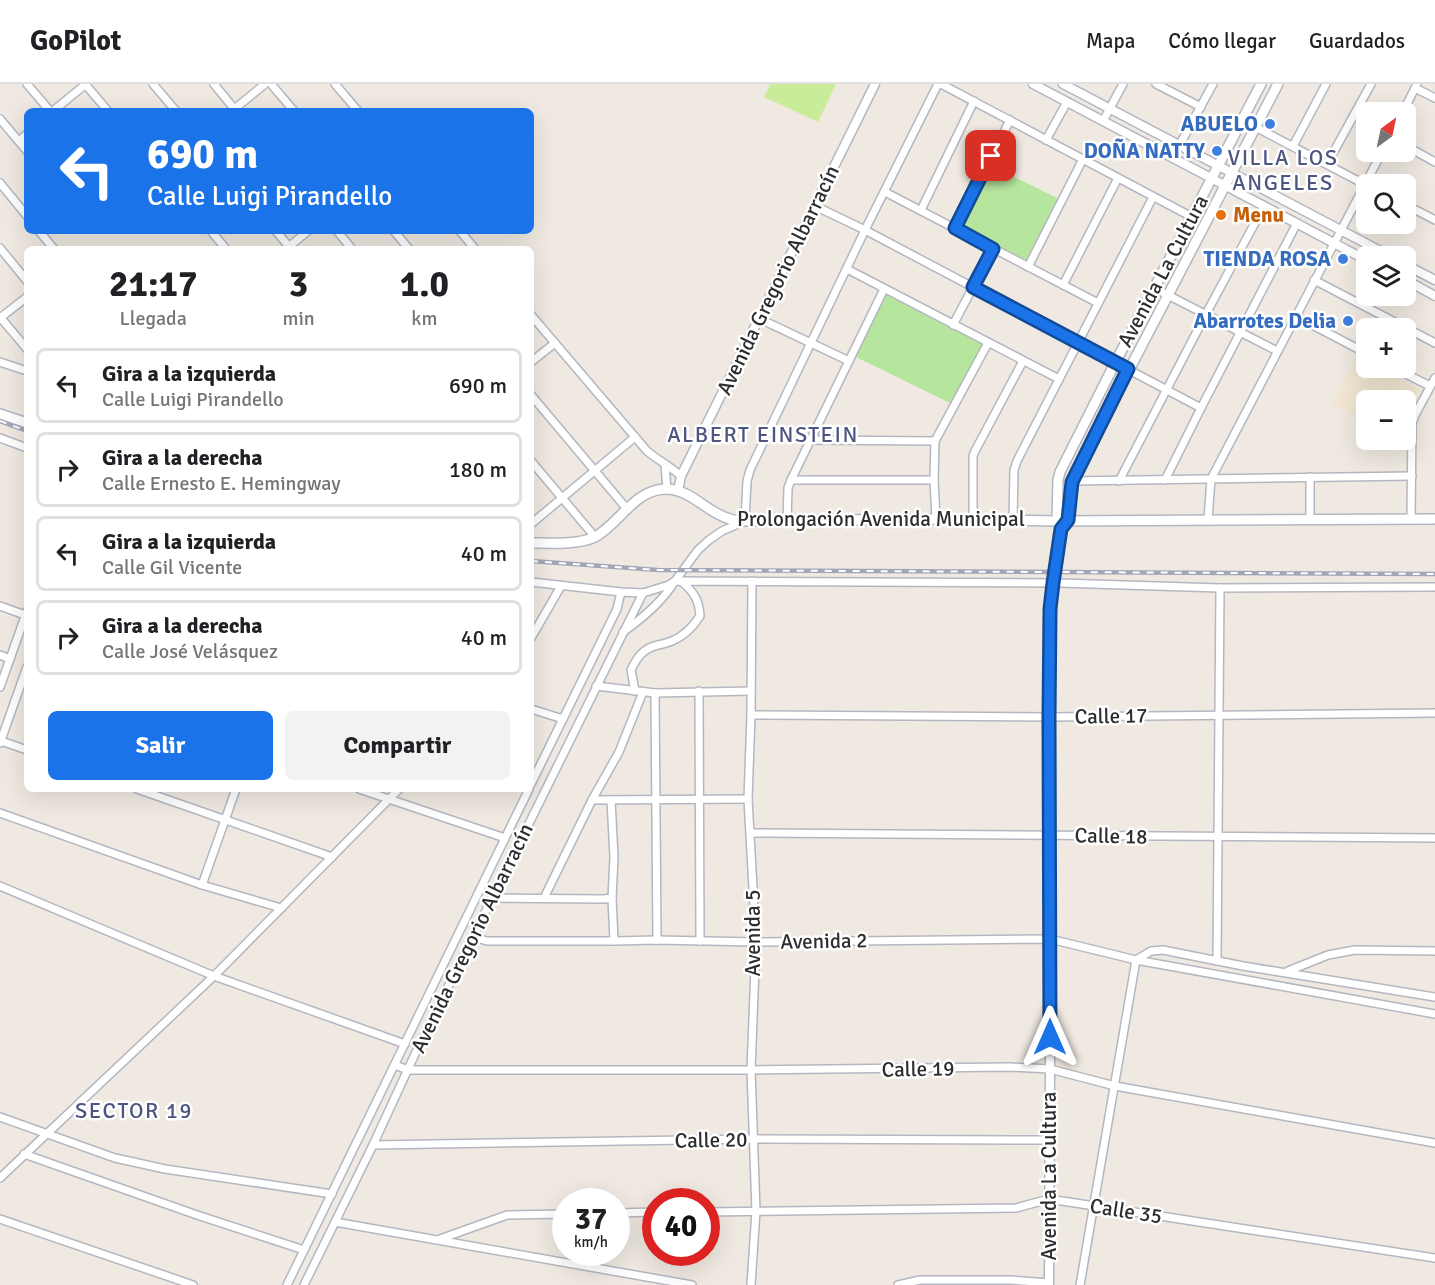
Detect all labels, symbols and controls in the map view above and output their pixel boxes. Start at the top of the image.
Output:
text: GoPilot [30,24,121,58]
text: Mapa [1086,28,1135,54]
text: Cómo llegar [1168,28,1276,54]
text: Guardados [1309,28,1405,54]
north arrow [1356,102,1416,162]
map controls [1356,102,1416,450]
place label: ABUELO [1181,111,1258,137]
marker: ABUELO [1263,117,1277,131]
text: 690 m [147,129,258,180]
pin [965,130,1016,181]
icon: left [48,132,126,210]
place label: DOÑA NATTY [1084,138,1206,164]
icon: arrive [974,139,1007,172]
marker: DOÑA NATTY [1210,144,1224,158]
district label: VILLA LOS ANGELES [1228,144,1339,196]
street label: Avenida Gregorio Albarracín [711,161,845,399]
button: search [1356,174,1416,234]
text: Calle Luigi Pirandello [147,180,392,213]
street label: Avenida La Cultura [1112,190,1214,352]
place label: Menu [1233,202,1284,228]
marker: Menu [1214,208,1228,222]
place label: TIENDA ROSA [1204,246,1332,272]
button: layers [1356,246,1416,306]
marker: TIENDA ROSA [1336,252,1350,266]
text: 21:17 [109,262,197,307]
text: 3 [289,262,308,307]
text: 1.0 [400,262,449,307]
text: Llegada [120,306,187,331]
text: min [282,306,315,331]
text: km [411,306,437,331]
place label: Abarrotes Delia [1193,308,1336,334]
marker: Abarrotes Delia [1341,314,1355,328]
button: + [1356,318,1416,378]
text: Gira a la izquierda [102,360,276,387]
icon: left [51,369,84,402]
text: 690 m [449,372,507,399]
text: Calle Luigi Pirandello [102,387,284,412]
button: − [1356,390,1416,450]
district label: ALBERT EINSTEIN [667,421,859,448]
text: Gira a la derecha [102,444,263,471]
icon: right [51,453,84,486]
text: 180 m [449,456,507,483]
text: Calle Ernesto E. Hemingway [102,471,341,496]
street label: Prolongación Avenida Municipal [737,506,1025,532]
text: Gira a la izquierda [102,528,276,555]
icon: left [51,537,84,570]
text: 40 m [461,540,507,567]
text: Calle Gil Vicente [102,555,242,580]
text: Gira a la derecha [102,612,263,639]
icon: right [51,621,84,654]
text: 40 m [461,624,507,651]
text: Calle José Velásquez [102,639,278,664]
street label: Calle 17 [1074,702,1148,730]
button: Salir [48,711,273,780]
button: Compartir [285,711,510,780]
street label: Avenida Gregorio Albarracín [405,819,539,1057]
street label: Calle 18 [1074,822,1148,850]
street label: Avenida 5 [740,889,766,977]
street label: Avenida 2 [780,927,868,955]
position arrow [1018,1005,1082,1069]
street label: Calle 19 [881,1055,955,1083]
street label: Avenida La Cultura [1036,1092,1062,1260]
district label: SECTOR 19 [75,1097,193,1124]
street label: Calle 20 [674,1126,748,1154]
speed limit sign: 40 [642,1188,720,1266]
street label: Calle 35 [1088,1192,1164,1230]
text: 37 [575,1201,607,1238]
text: km/h [574,1233,608,1251]

